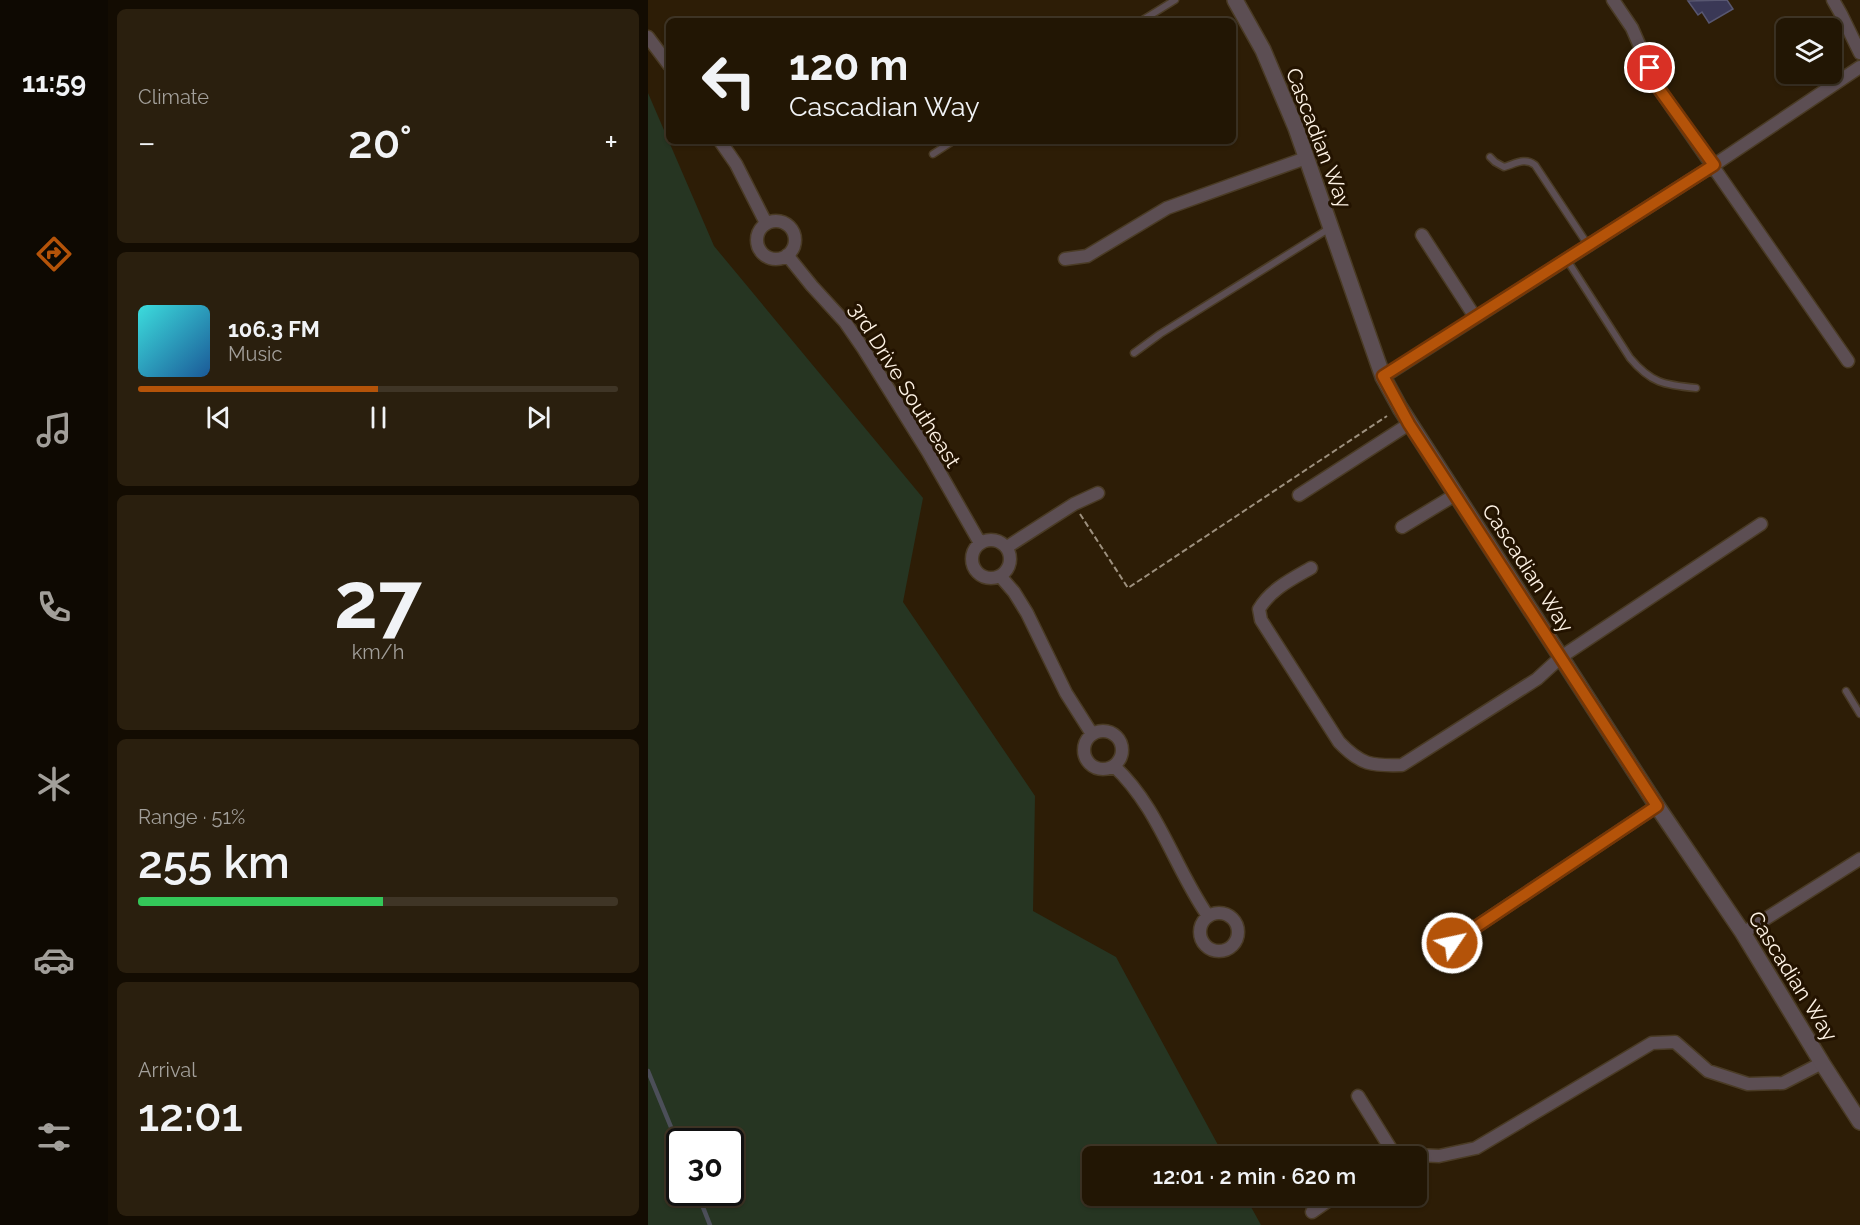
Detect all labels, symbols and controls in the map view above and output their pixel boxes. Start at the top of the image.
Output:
map controls [1776,18,1842,84]
button: layers [1776,18,1842,84]
text: 120 m [789,41,908,90]
icon: left [690,42,768,120]
pin [1624,42,1675,93]
icon: arrive [1633,51,1666,84]
street label: Cascadian Way [1281,64,1357,212]
text: 11:59 [22,67,86,98]
text: Climate [138,85,209,109]
text: Cascadian Way [789,91,980,122]
text: 20° [348,116,412,169]
text: − [138,123,156,162]
text: + [604,123,618,162]
icon: directions [33,233,75,275]
street label: 3rd Drive Southeast [844,298,966,472]
text: 106.3 FM [228,316,320,342]
text: Music [228,342,282,366]
icon: previous [202,401,235,434]
icon: pause [362,401,395,434]
icon: next [522,401,555,434]
icon: music [33,409,75,451]
street label: Cascadian Way [1477,499,1579,637]
text: 27 [334,555,422,646]
icon: phone [33,586,75,628]
text: km/h [352,640,404,664]
icon: climate [33,763,75,805]
text: Range · 51% [138,805,245,829]
text: 255 km [138,836,290,889]
street label: Cascadian Way [1743,907,1843,1045]
position arrow [1420,911,1484,975]
icon: car [33,939,75,981]
text: Arrival [138,1058,197,1082]
text: 12:01 [138,1089,243,1142]
icon: filters [33,1116,75,1158]
speed limit sign: 30 [666,1128,744,1206]
text: 12:01 · 2 min · 620 m [1153,1163,1356,1189]

